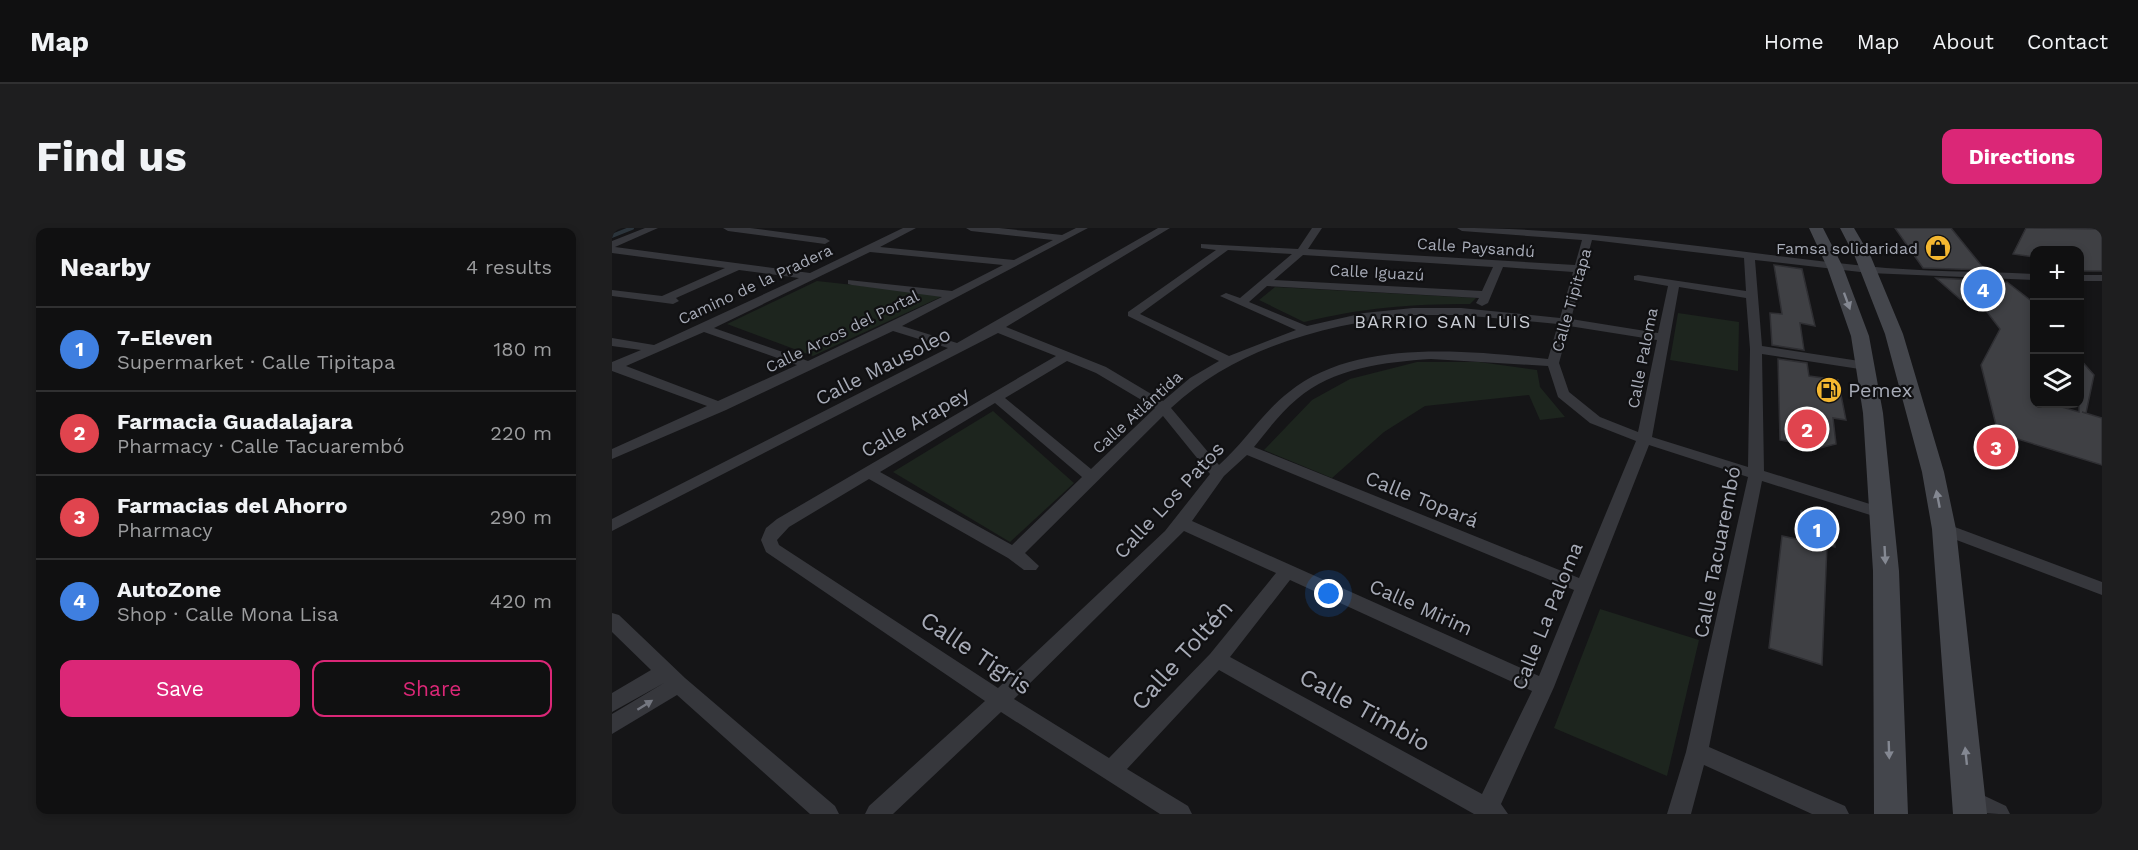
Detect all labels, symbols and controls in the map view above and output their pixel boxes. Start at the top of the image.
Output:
text: Map [30,25,89,58]
text: Home [1764,29,1824,54]
text: Map [1857,29,1900,54]
text: About [1933,29,1994,54]
text: Contact [2027,29,2108,54]
button: Directions [1942,129,2102,184]
text: Find us [36,132,187,181]
shop icon: Famsa solidaridad [1923,233,1953,263]
street label: Calle Paysandú [1416,234,1536,261]
place label: Famsa solidaridad [1776,239,1918,258]
street label: Camino de la Pradera [675,240,835,329]
street label: Calle Tipitapa [1548,246,1595,354]
map controls [2030,246,2084,408]
button: + [2030,246,2084,300]
text: Nearby [60,252,151,282]
text: 4 results [466,255,552,279]
street label: Calle Iguazú [1329,261,1425,284]
pin: 4 [1964,266,2002,312]
street label: Calle Arcos del Portal [762,286,922,377]
one-way arrow [1843,292,1853,310]
button: − [2030,300,2084,354]
street label: Calle Paloma [1623,306,1662,410]
district label: BARRIO SAN LUIS [1354,311,1532,332]
street label: Calle Mausoleo [811,322,955,410]
text: 7-Eleven [117,325,213,350]
text: 1 [75,337,84,361]
text: 180 m [494,337,552,361]
text: Supermarket · Calle Tipitapa [117,350,395,374]
button: layers [2030,354,2084,408]
street label: Calle Atlántida [1088,367,1186,458]
fuel station icon: Pemex [1814,375,1844,405]
place label: Pemex [1848,378,1912,402]
street label: Calle Arapey [857,381,974,463]
pin: 2 [1788,406,1826,452]
text: Farmacia Guadalajara [117,409,353,434]
text: 2 [74,421,85,445]
text: 220 m [490,421,552,445]
pin: 3 [1976,424,2016,470]
text: Pharmacy · Calle Tacuarembó [117,434,405,458]
street label: Calle Los Patos [1109,437,1229,563]
street label: Calle Tacuarembó [1689,464,1745,640]
street label: Calle Topará [1362,465,1482,533]
one-way arrow [1933,490,1942,509]
text: Farmacias del Ahorro [117,493,348,518]
text: 3 [74,505,85,529]
text: 290 m [490,505,552,529]
pin: 1 [1798,506,1836,552]
text: Pharmacy [117,518,213,542]
street label: Calle La Paloma [1506,539,1588,693]
one-way arrow [1881,545,1890,564]
street label: Calle Mirim [1366,574,1476,640]
text: AutoZone [117,577,221,602]
your location [1314,579,1343,608]
text: 4 [73,589,86,613]
text: 420 m [490,589,552,613]
street label: Calle Toltén [1125,594,1239,716]
text: Shop · Calle Mona Lisa [117,602,339,626]
street label: Calle Tigris [915,606,1037,700]
button: Save [60,660,300,717]
button: Share [312,660,552,717]
street label: Calle Timbio [1295,663,1435,757]
one-way arrow [637,699,653,710]
one-way arrow [1885,740,1894,759]
one-way arrow [1961,746,1971,765]

